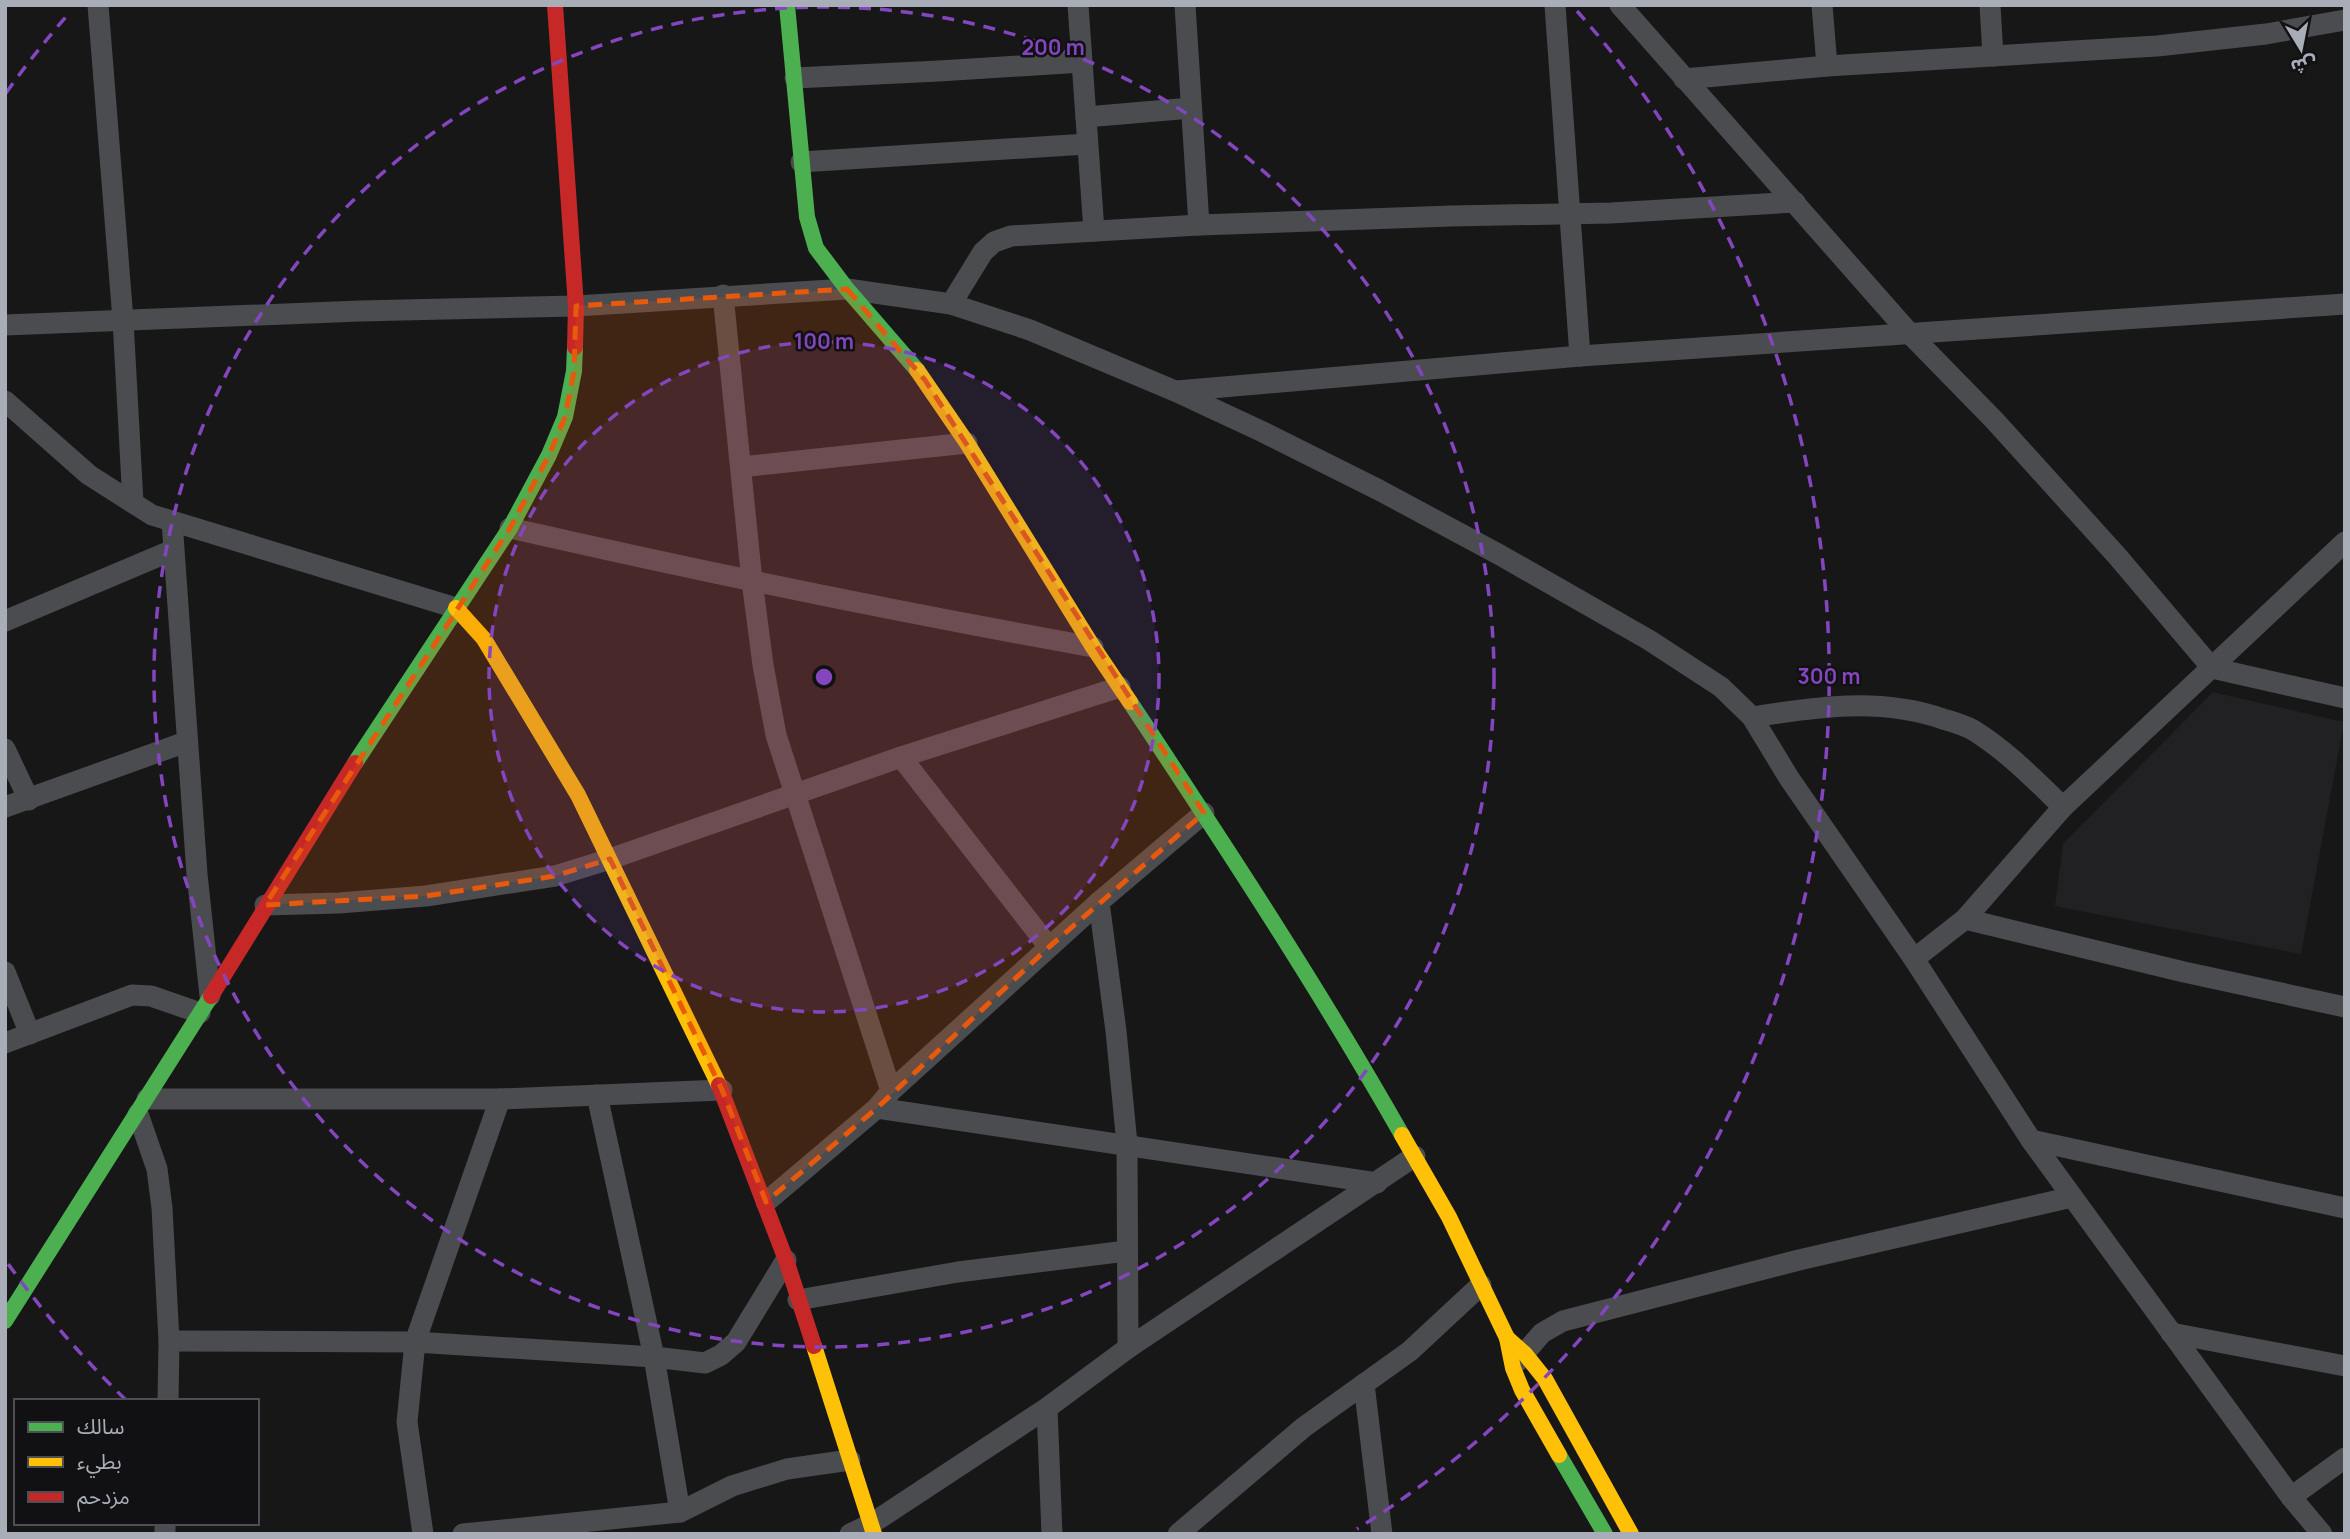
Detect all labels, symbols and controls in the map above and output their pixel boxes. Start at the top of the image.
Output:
north arrow [2266,14,2336,84]
text: 200 m [1021,33,1085,61]
text: ش [2289,51,2319,81]
text: 100 m [794,327,854,355]
text: 300 m [1798,662,1860,690]
centre of rings [812,665,836,689]
legend [14,1399,259,1525]
text: سالك [77,1412,124,1440]
text: بطيء [77,1447,122,1478]
text: مزدحم [77,1482,130,1512]

